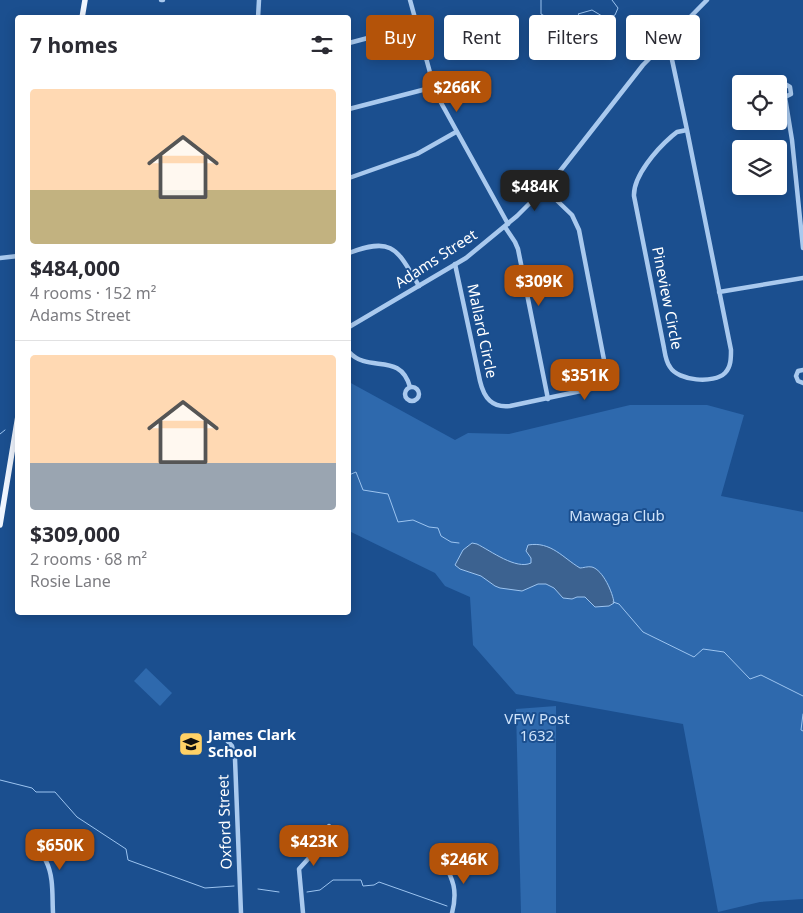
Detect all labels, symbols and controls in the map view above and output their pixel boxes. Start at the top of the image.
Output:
chip: Buy [366,15,434,60]
chip: Rent [444,15,519,60]
chip: Filters [529,15,616,60]
chip: New [626,15,700,60]
text: 7 homes [30,31,118,59]
icon: filters [308,31,336,59]
pin: $266K [422,70,492,113]
map controls [732,75,787,195]
button: locate [732,75,787,130]
text: $266K [433,76,481,98]
icon: home [138,122,228,212]
button: layers [732,140,787,195]
pin: $484K [500,170,570,212]
text: $484K [511,175,559,197]
street label: Adams Street [390,224,481,292]
street label: Pineview Circle [648,245,688,351]
text: $484,000 [30,254,120,282]
pin: $309K [504,264,574,307]
text: $309K [515,270,563,292]
text: 4 rooms · 152 m² [30,282,156,304]
street label: Mallard Circle [463,282,503,380]
text: Adams Street [30,304,131,326]
pin: $351K [550,358,620,401]
text: $351K [561,364,609,386]
icon: home [138,387,228,477]
park label: Mawaga Club [569,505,665,525]
text: $309,000 [30,520,120,548]
text: 2 rooms · 68 m² [30,548,147,570]
text: Rosie Lane [30,570,111,592]
park label: VFW Post 1632 [504,708,570,745]
place label: James Clark School [206,724,297,761]
school or university icon: James Clark School [178,731,204,757]
street label: Oxford Street [212,774,236,870]
pin: $423K [279,824,349,867]
pin: $650K [25,828,95,871]
text: $423K [290,830,338,852]
text: $650K [36,834,84,856]
pin: $246K [429,842,499,885]
text: $246K [440,848,488,870]

